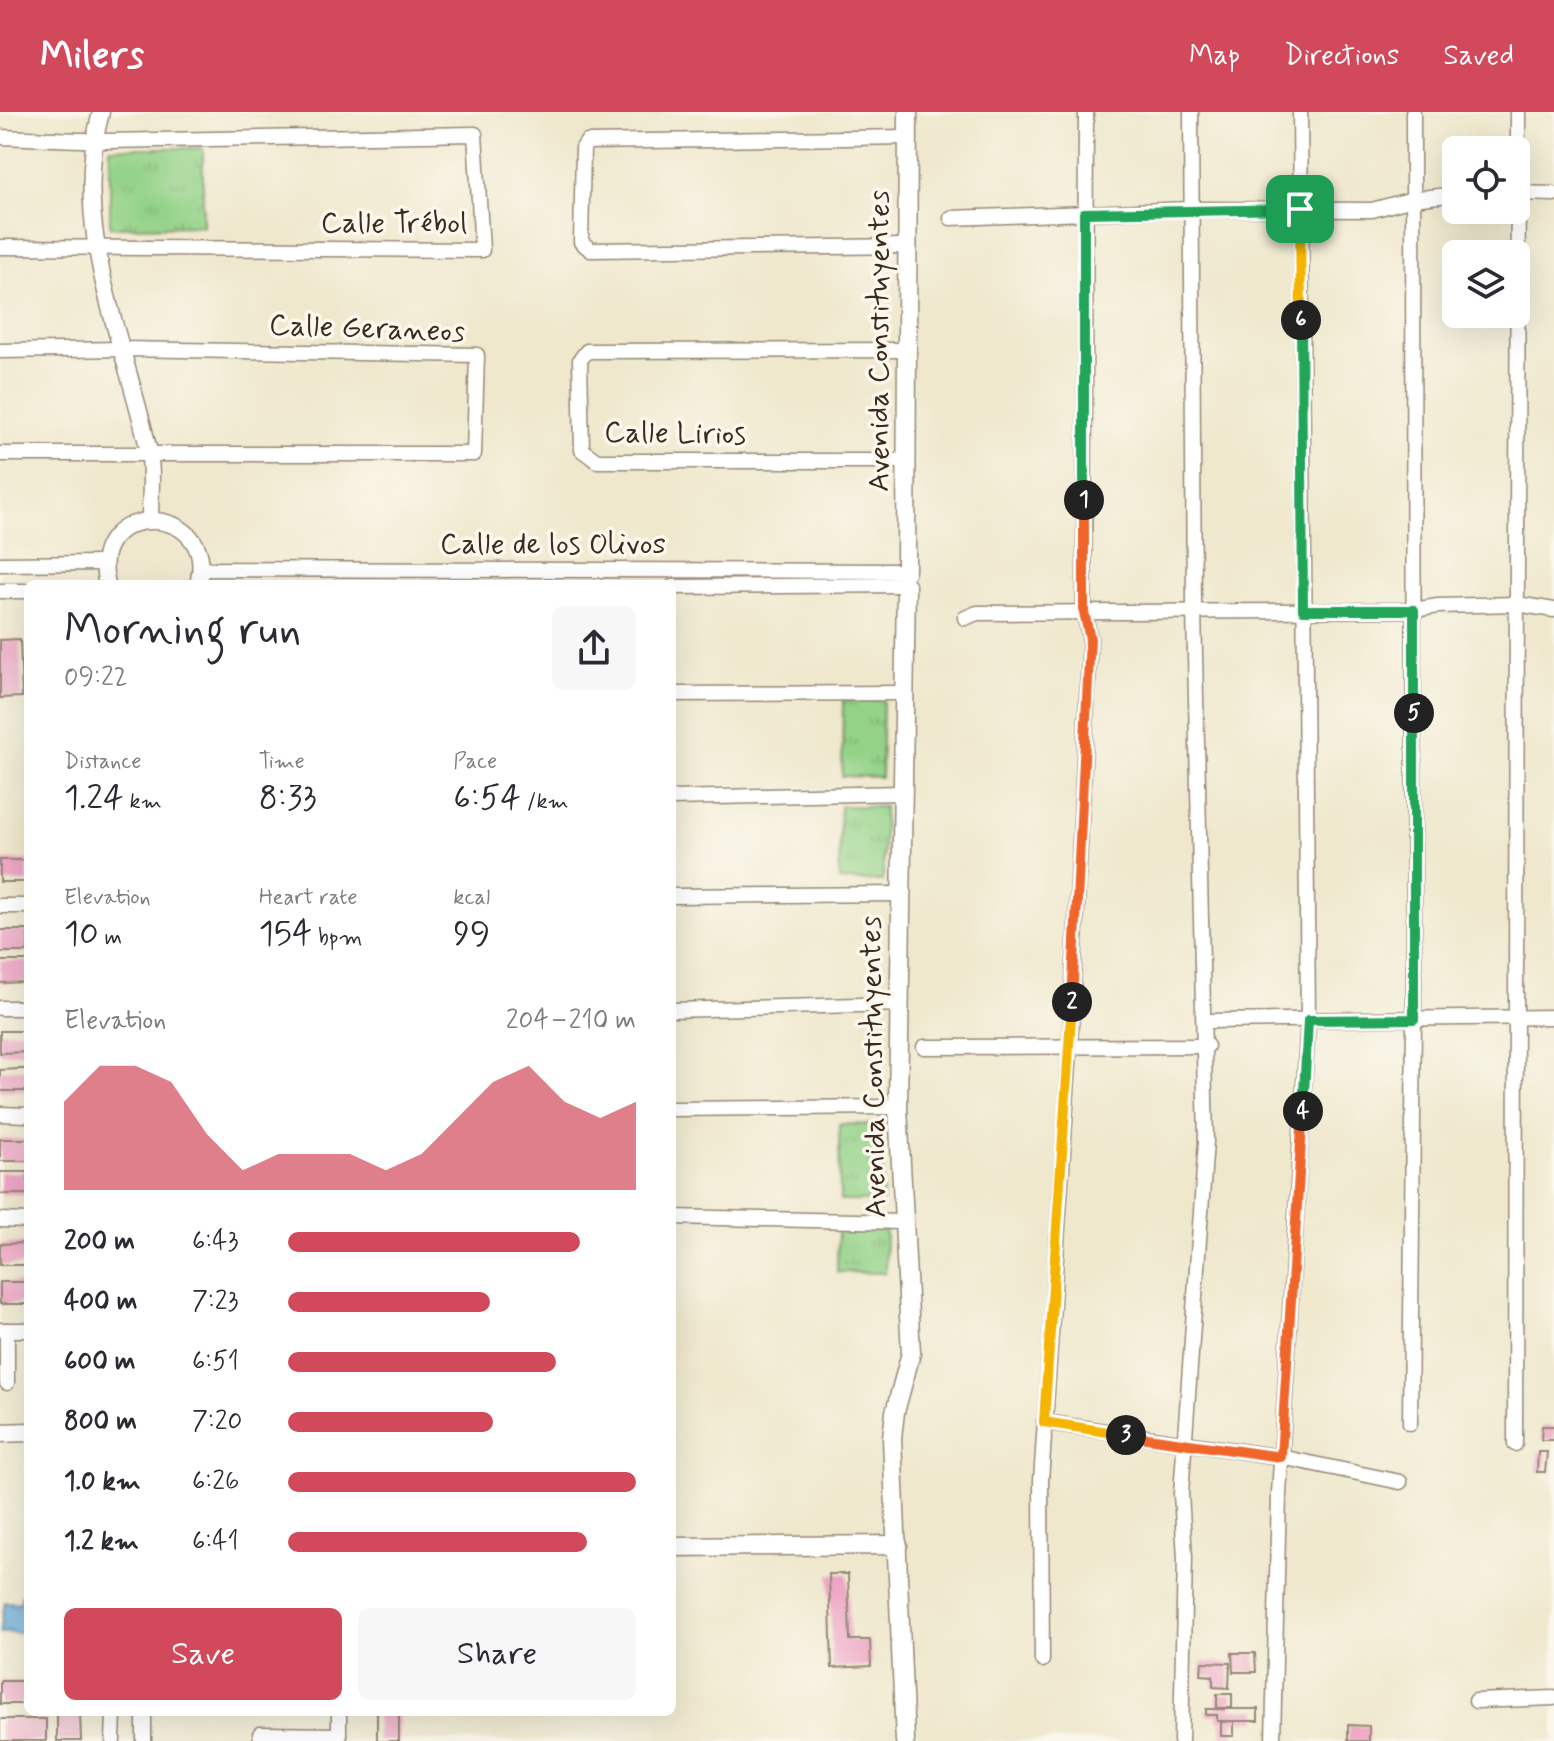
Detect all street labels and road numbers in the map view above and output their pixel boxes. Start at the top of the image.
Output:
street label: Avenida Constituyentes [860,190,899,492]
street label: Calle Trébol [321,204,467,243]
street label: Calle Geraneos [268,306,466,352]
street label: Calle Lirios [604,413,746,455]
street label: Calle de los Olivos [440,525,666,564]
street label: Avenida Constituyentes [852,916,896,1218]

